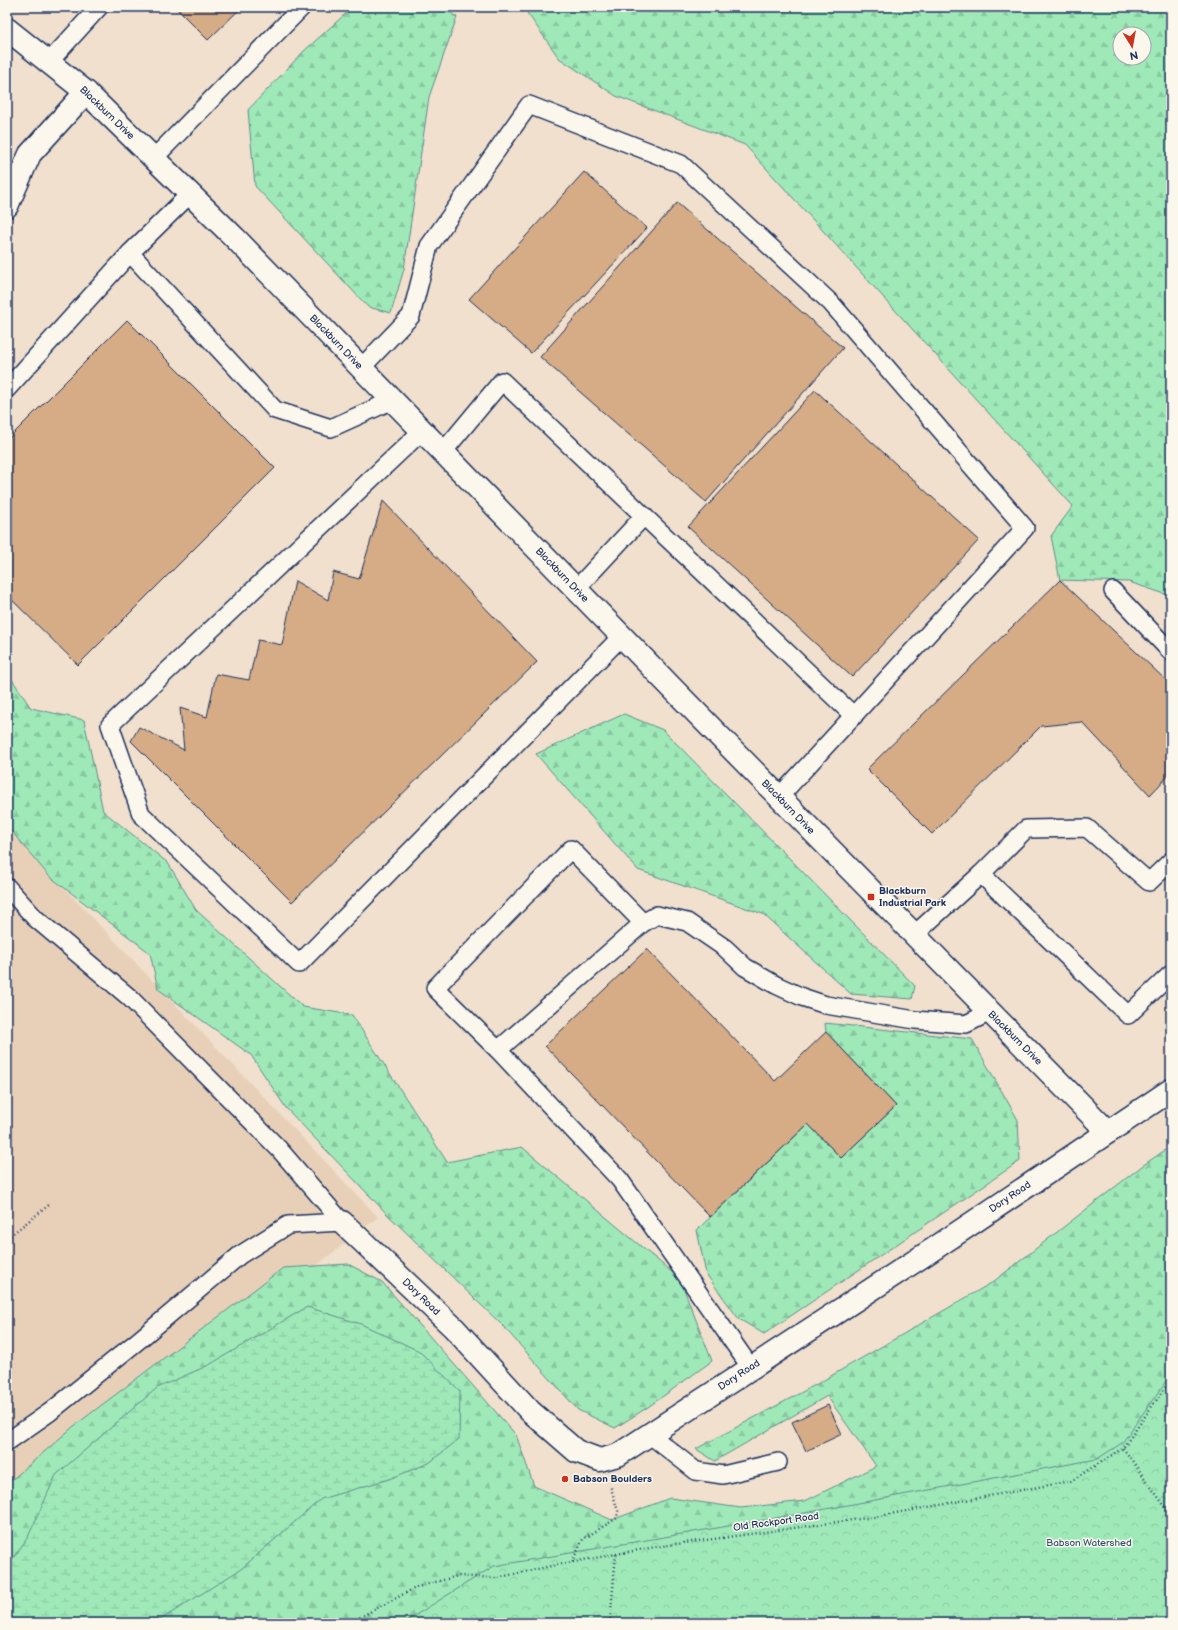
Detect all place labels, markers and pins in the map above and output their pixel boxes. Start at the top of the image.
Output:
place label: Blackburn Industrial Park [879,885,947,909]
marker: Blackburn Industrial Park [866,892,876,902]
place label: Babson Boulders [573,1473,652,1485]
marker: Babson Boulders [560,1474,570,1484]

